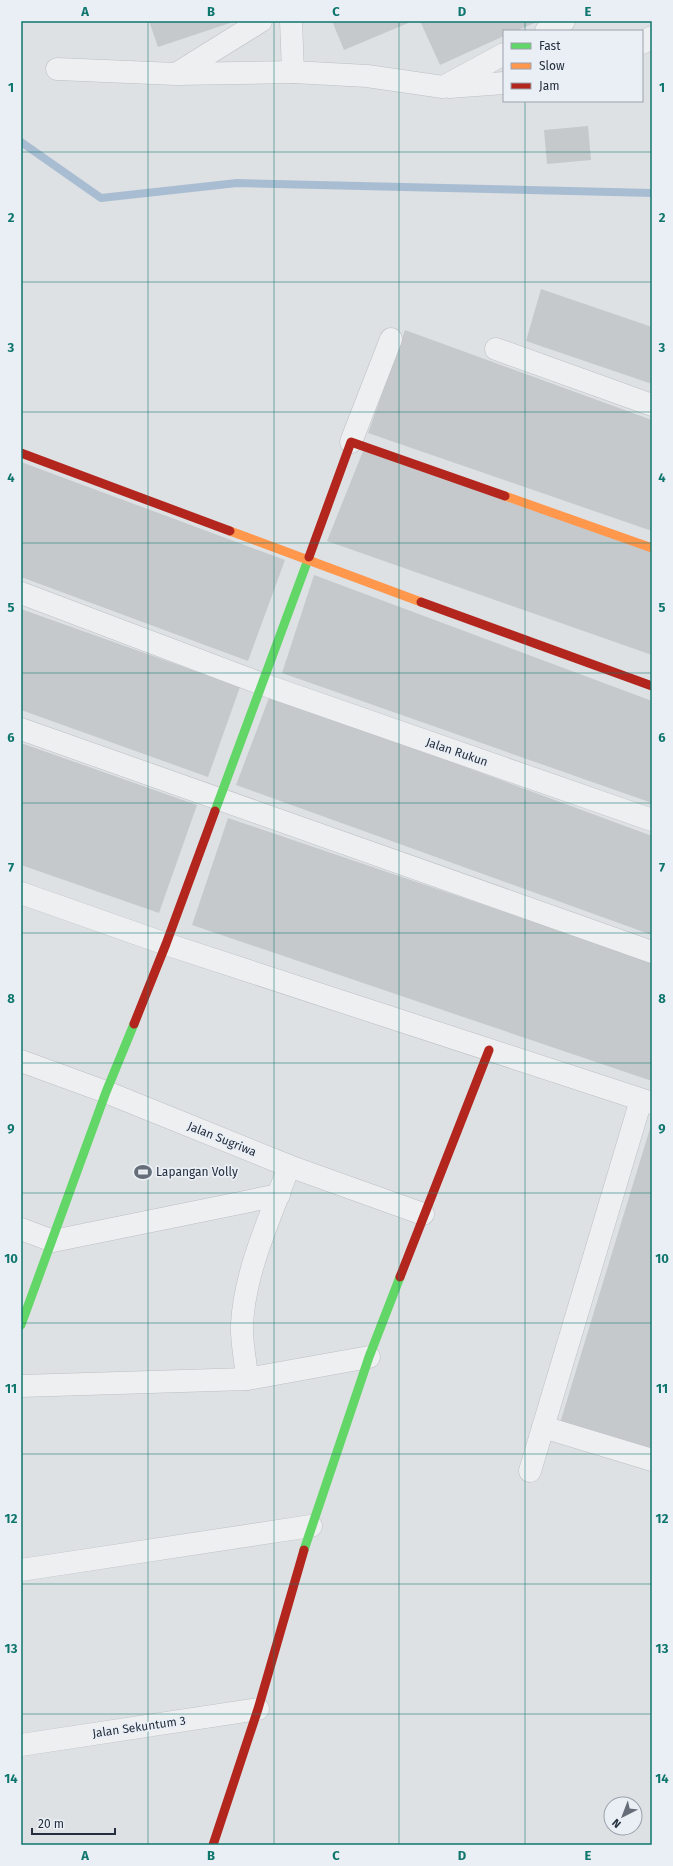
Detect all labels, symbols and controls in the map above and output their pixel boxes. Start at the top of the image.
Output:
text: A [80,4,89,19]
text: B [207,4,215,19]
text: C [332,4,340,19]
text: D [458,4,467,19]
text: E [585,4,592,19]
legend [503,30,643,102]
text: Fast [539,39,561,53]
text: Slow [539,59,565,73]
text: Jam [539,79,559,93]
text: 1 [8,80,14,95]
text: 1 [659,80,665,95]
text: 2 [8,210,15,225]
text: 2 [659,210,666,225]
text: 3 [7,340,15,355]
text: 3 [658,340,666,355]
text: 4 [7,470,15,485]
text: 4 [658,470,666,485]
text: 5 [8,600,15,615]
text: 5 [659,600,666,615]
text: 6 [7,730,15,745]
text: 6 [658,730,666,745]
street label: Jalan Rukun [424,735,490,769]
text: 7 [8,860,14,875]
text: 7 [659,860,665,875]
text: 8 [7,991,15,1006]
text: 8 [658,991,666,1006]
street label: Jalan Sugriwa [186,1119,258,1159]
text: 9 [7,1121,15,1136]
text: 9 [658,1121,666,1136]
sports icon: Lapangan Volly [133,1162,153,1182]
place label: Lapangan Volly [156,1165,238,1179]
text: 10 [4,1251,18,1266]
text: 10 [655,1251,669,1266]
text: 11 [5,1381,17,1396]
text: 11 [656,1381,668,1396]
text: 12 [5,1511,18,1526]
text: 12 [656,1511,669,1526]
text: 13 [5,1641,18,1656]
text: 13 [656,1641,669,1656]
street label: Jalan Sekuntum 3 [91,1714,187,1740]
text: 14 [4,1771,18,1786]
text: 14 [655,1771,669,1786]
north arrow [603,1796,643,1836]
scale bar [32,1810,115,1836]
text: N [610,1816,624,1830]
text: 20 m [38,1817,64,1831]
text: A [80,1848,89,1863]
text: B [207,1848,215,1863]
text: C [332,1848,340,1863]
text: D [458,1848,467,1863]
text: E [585,1848,592,1863]

